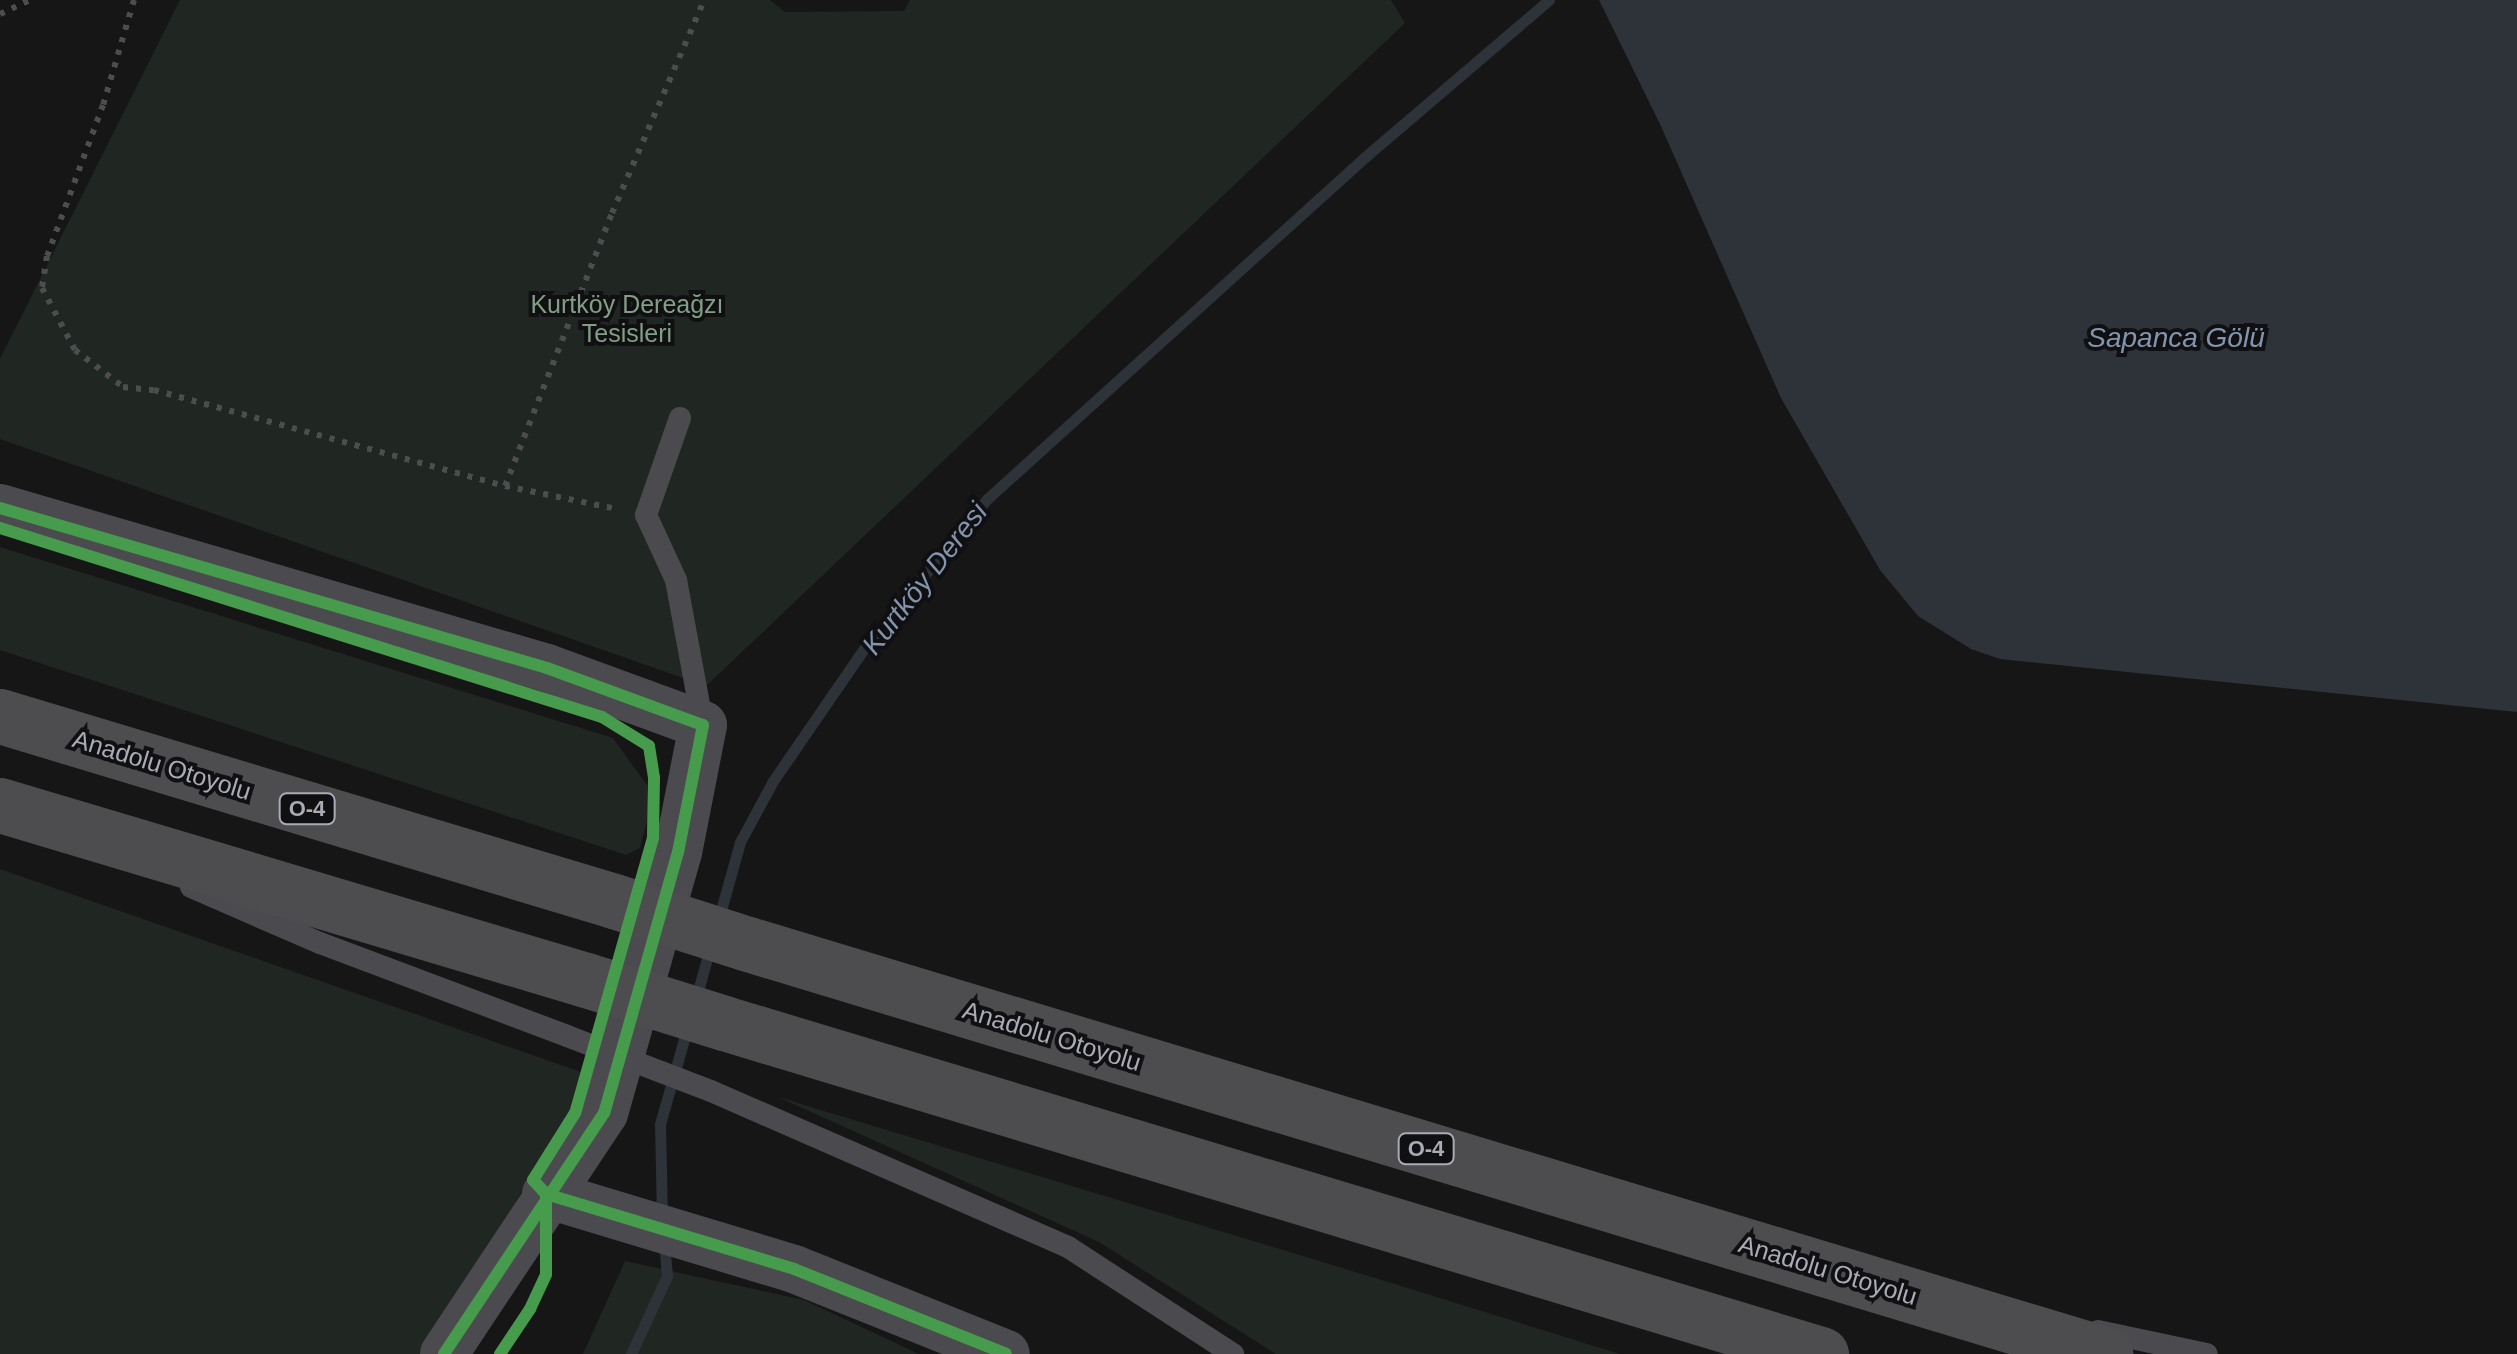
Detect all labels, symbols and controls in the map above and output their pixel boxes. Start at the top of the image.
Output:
park label: Kurtköy Dereağzı Tesisleri [530,290,724,349]
water label: Sapanca Gölü [2087,321,2265,355]
water label: Kurtköy Deresi [855,496,995,662]
street label: Anadolu Otoyolu [69,724,255,806]
road number: O-4 [277,792,337,826]
street label: Anadolu Otoyolu [959,995,1145,1077]
road number: O-4 [1396,1132,1456,1166]
street label: Anadolu Otoyolu [1735,1229,1921,1311]

